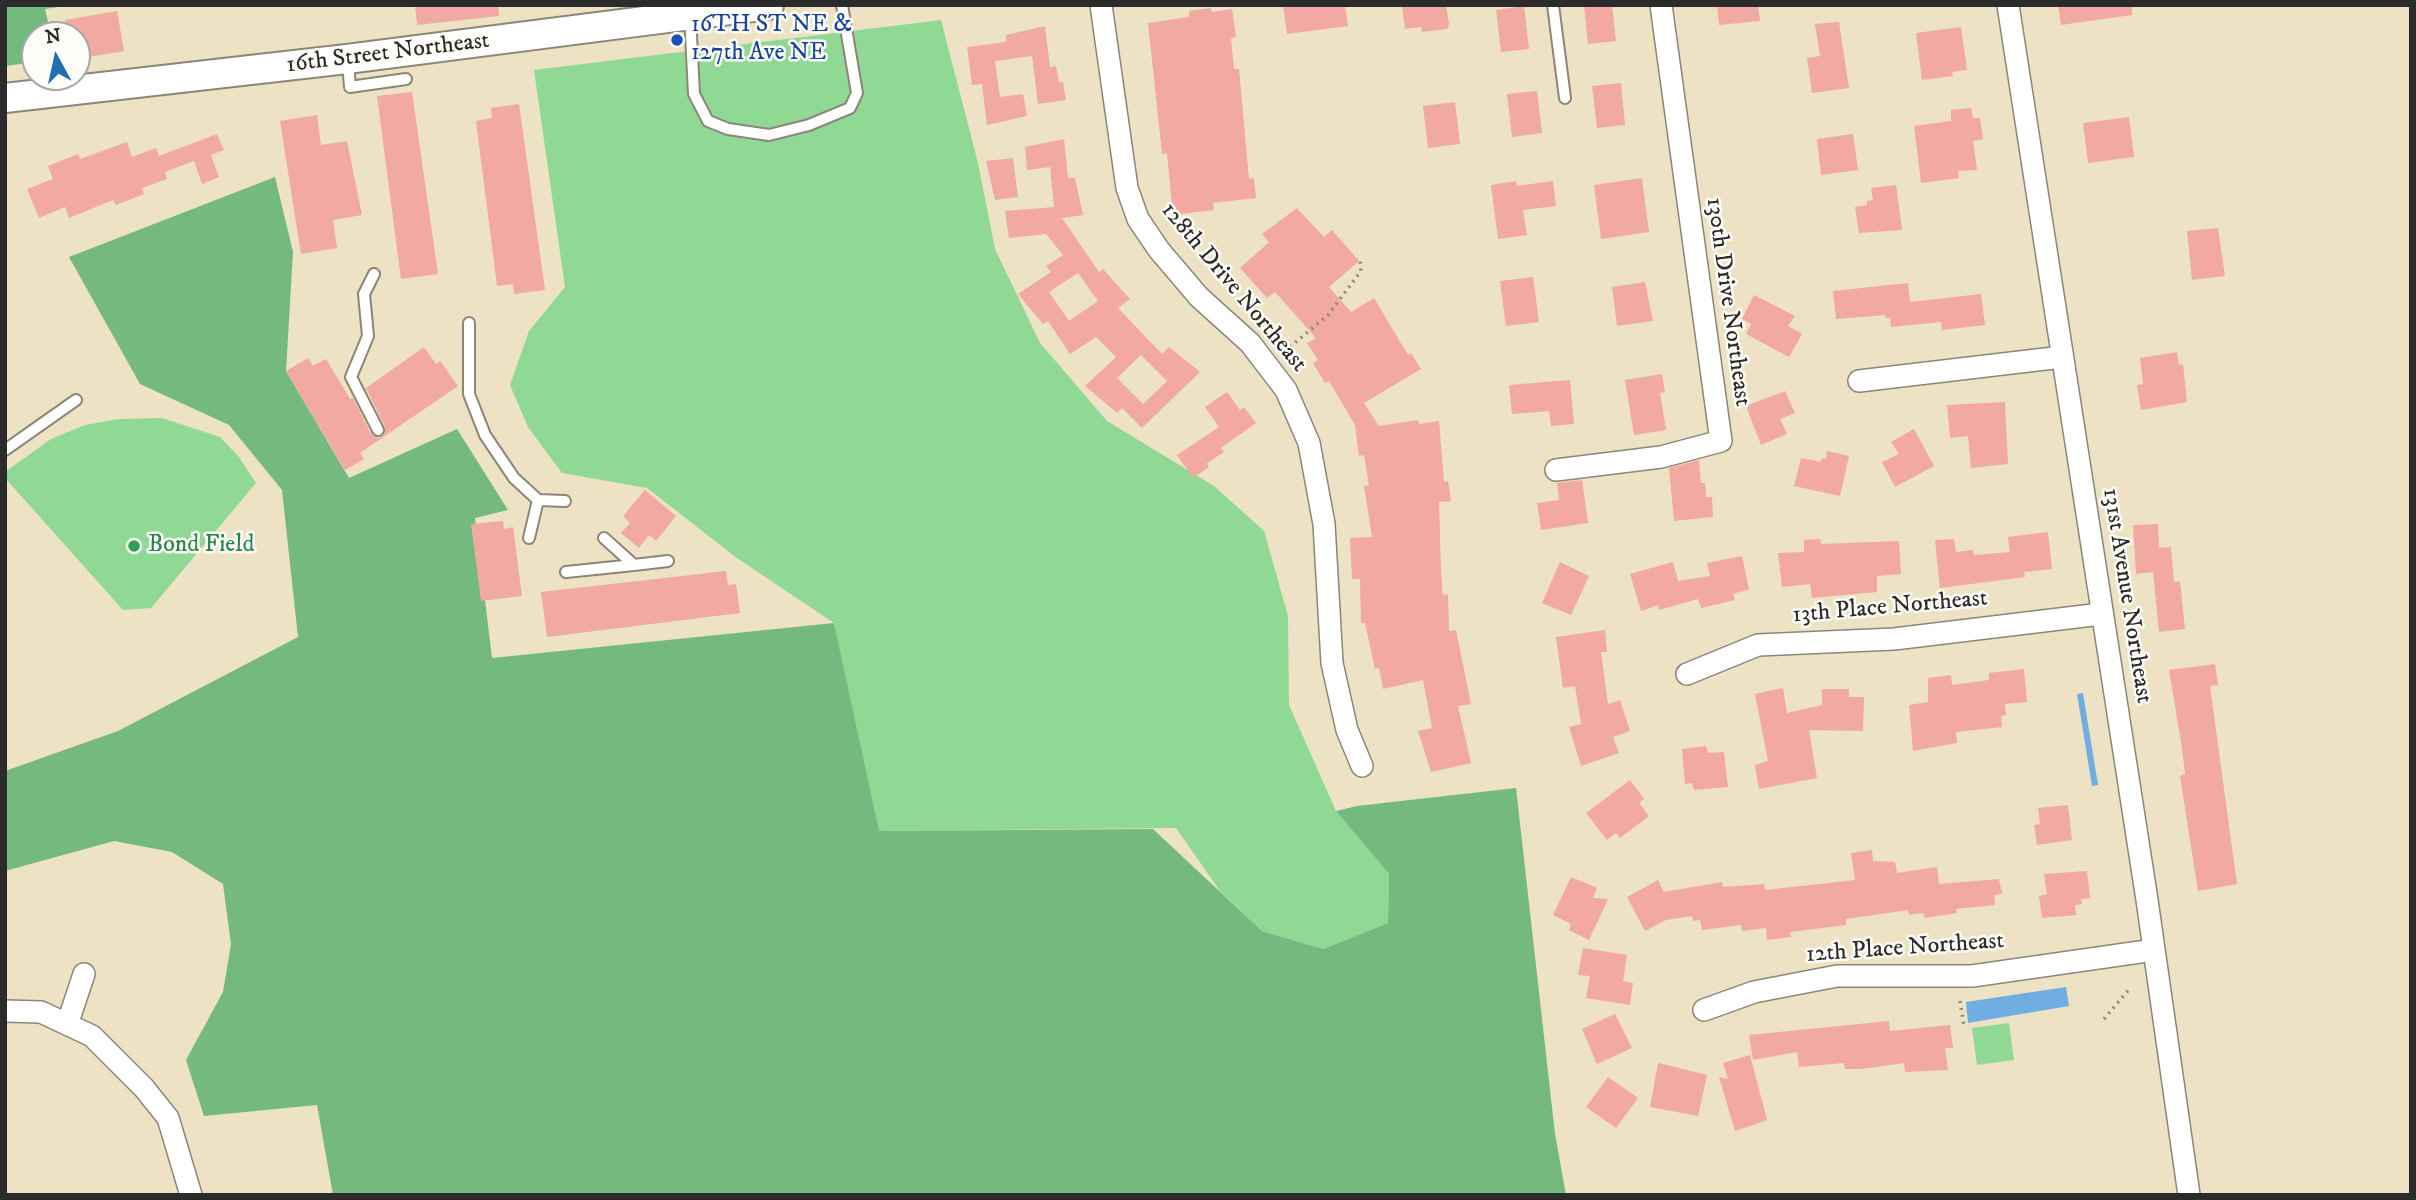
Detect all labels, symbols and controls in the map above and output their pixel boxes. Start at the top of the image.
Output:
place label: 16TH ST NE & 127th Ave NE [691,12,852,68]
north arrow [21,21,91,91]
text: N [44,24,63,49]
street label: 16th Street Northeast [285,27,491,81]
marker: 16TH ST NE & 127th Ave NE [669,32,685,48]
street label: 130th Drive Northeast [1698,196,1756,408]
street label: 128th Drive Northeast [1154,197,1312,379]
street label: 131st Avenue Northeast [2095,486,2157,706]
place label: Bond Field [148,532,254,560]
marker: Bond Field [126,538,142,554]
street label: 13th Place Northeast [1791,585,1989,631]
street label: 12th Place Northeast [1805,928,2005,970]

